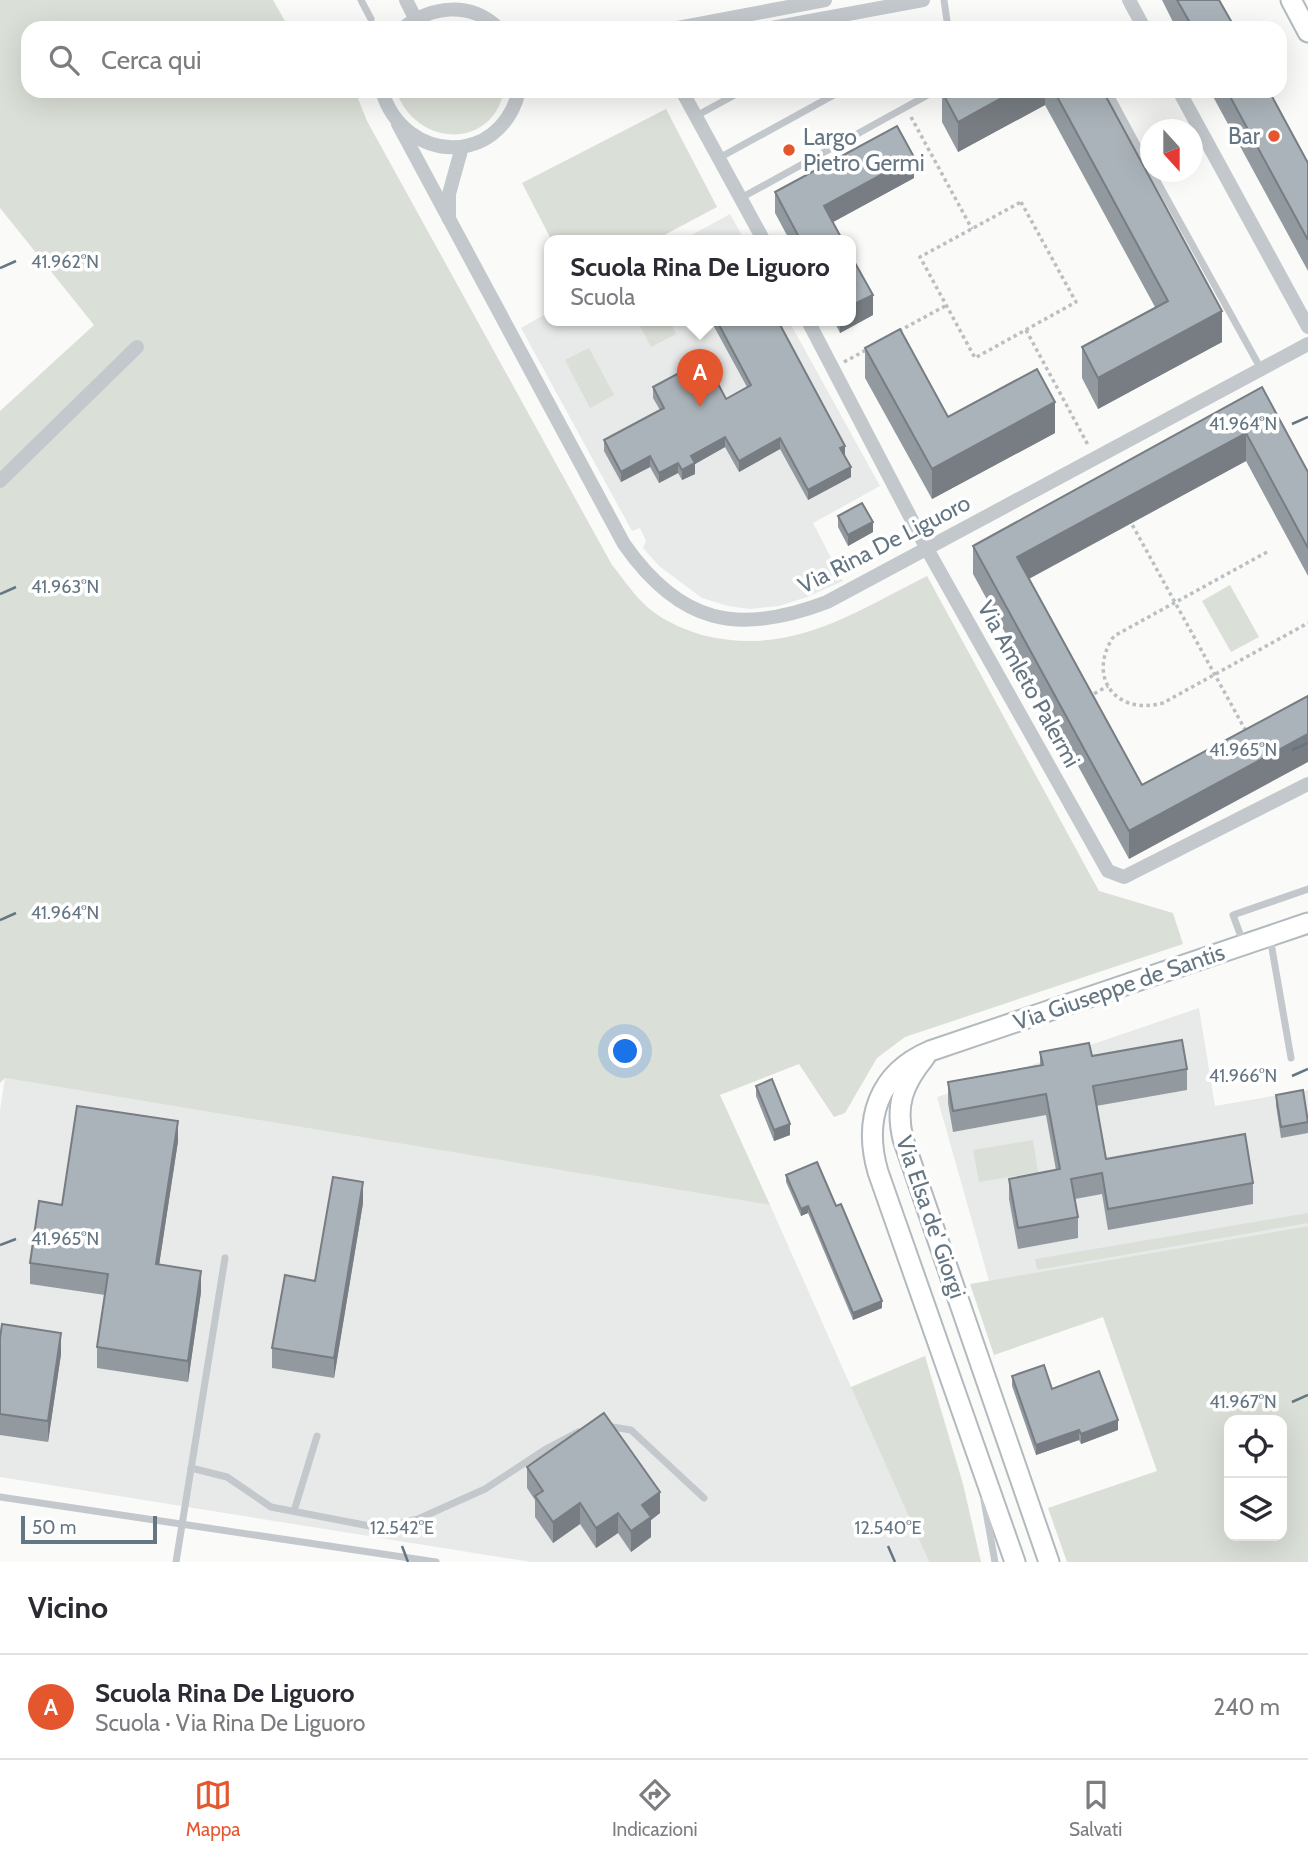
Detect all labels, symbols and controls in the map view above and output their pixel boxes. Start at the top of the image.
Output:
search box [21,21,1287,98]
icon: search [45,41,83,79]
text: Cerca qui [101,44,202,76]
north arrow [1140,119,1203,182]
place label: Bar [1228,122,1261,150]
place label: Largo Pietro Germi [803,123,925,177]
marker: Bar [1266,128,1282,144]
marker: Largo Pietro Germi [781,142,797,158]
popup [544,235,856,326]
text: 41.962°N [31,251,99,273]
text: Scuola Rina De Liguoro [570,251,830,283]
text: Scuola [570,283,635,311]
pin: A [677,349,723,407]
text: 41.964°N [1209,413,1277,435]
street label: Via Rina De Liguoro [793,489,975,599]
text: 41.963°N [31,576,99,598]
street label: Via Amleto Palermi [972,596,1086,772]
text: 41.965°N [1209,739,1277,761]
text: 41.964°N [31,902,99,924]
street label: Via Giuseppe de Santis [1010,938,1228,1036]
your location [608,1034,642,1068]
text: 41.966°N [1209,1065,1277,1087]
street label: Via Elsa de' Giorgi [890,1132,972,1302]
text: 41.965°N [31,1228,99,1250]
text: 41.967°N [1209,1391,1277,1413]
map controls [1224,1415,1287,1541]
button: locate [1224,1415,1287,1478]
button: layers [1224,1478,1287,1541]
scale bar [21,1513,158,1545]
text: 50 m [32,1516,76,1539]
text: 12.542°E [370,1517,434,1539]
text: 12.540°E [855,1517,922,1539]
text: Vicino [28,1589,108,1626]
text: Scuola Rina De Liguoro [95,1677,355,1709]
text: A [44,1693,58,1721]
text: 240 m [1213,1693,1280,1721]
text: Scuola · Via Rina De Liguoro [95,1709,365,1737]
tab: Mappa [186,1776,240,1841]
tab: Indicazioni [612,1776,698,1841]
tab: Salvati [1069,1776,1122,1841]

